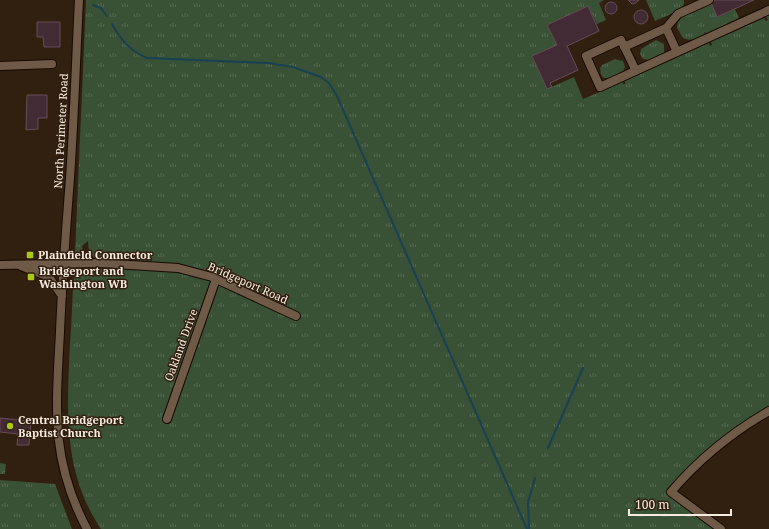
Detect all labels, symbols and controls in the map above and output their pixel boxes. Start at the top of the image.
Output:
street label: North Perimeter Road [50,73,71,189]
place label: Plainfield Connector [38,247,153,262]
marker: Plainfield Connector [25,250,35,260]
street label: Bridgeport Road [206,258,291,307]
place label: Bridgeport and Washington WB [39,263,127,291]
marker: Bridgeport and Washington WB [26,272,36,282]
street label: Oakland Drive [160,306,201,383]
place label: Central Bridgeport Baptist Church [18,412,124,440]
marker: Central Bridgeport Baptist Church [5,421,15,431]
scale bar [629,491,731,517]
text: 100 m [635,496,670,513]

